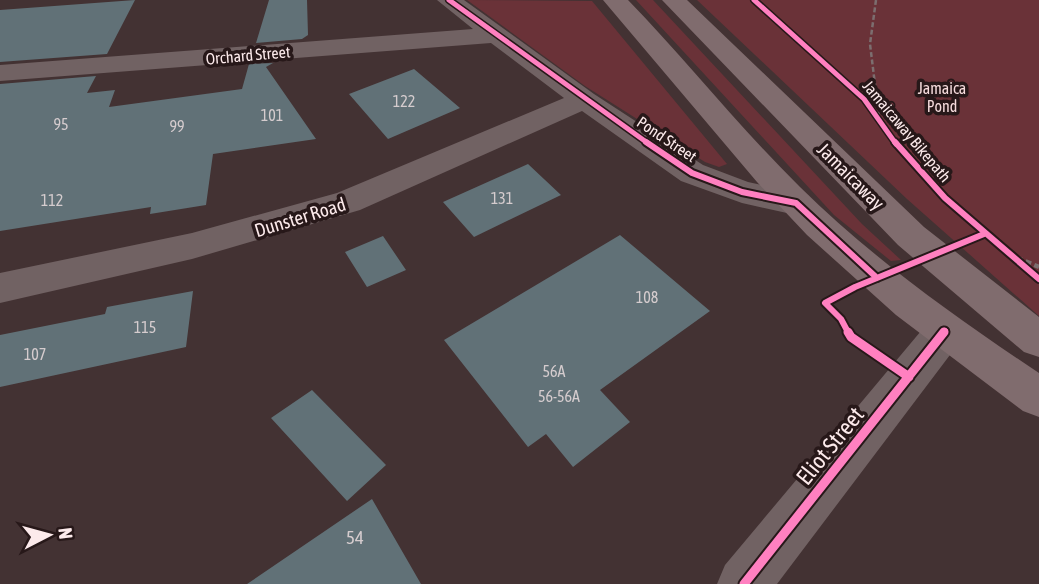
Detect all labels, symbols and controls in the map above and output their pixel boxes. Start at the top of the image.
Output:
street label: Orchard Street [205,42,291,68]
street label: Jamaicaway Bikepath [859,77,955,186]
park label: Jamaica Pond [918,79,966,115]
house number: 122 [393,92,415,110]
house number: 101 [261,106,283,124]
street label: Pond Street [634,113,700,166]
house number: 95 [53,115,69,133]
house number: 99 [169,117,185,135]
street label: Jamaicaway [813,138,889,214]
house number: 131 [491,189,513,207]
house number: 112 [41,191,63,209]
street label: Dunster Road [252,193,348,241]
house number: 108 [636,288,658,306]
house number: 115 [134,318,156,336]
house number: 107 [24,345,46,363]
house number: 56A [543,362,566,380]
house number: 56-56A [538,387,580,405]
street label: Eliot Street [791,402,869,490]
north arrow [14,500,84,570]
text: N [54,526,77,540]
house number: 54 [346,526,364,548]

